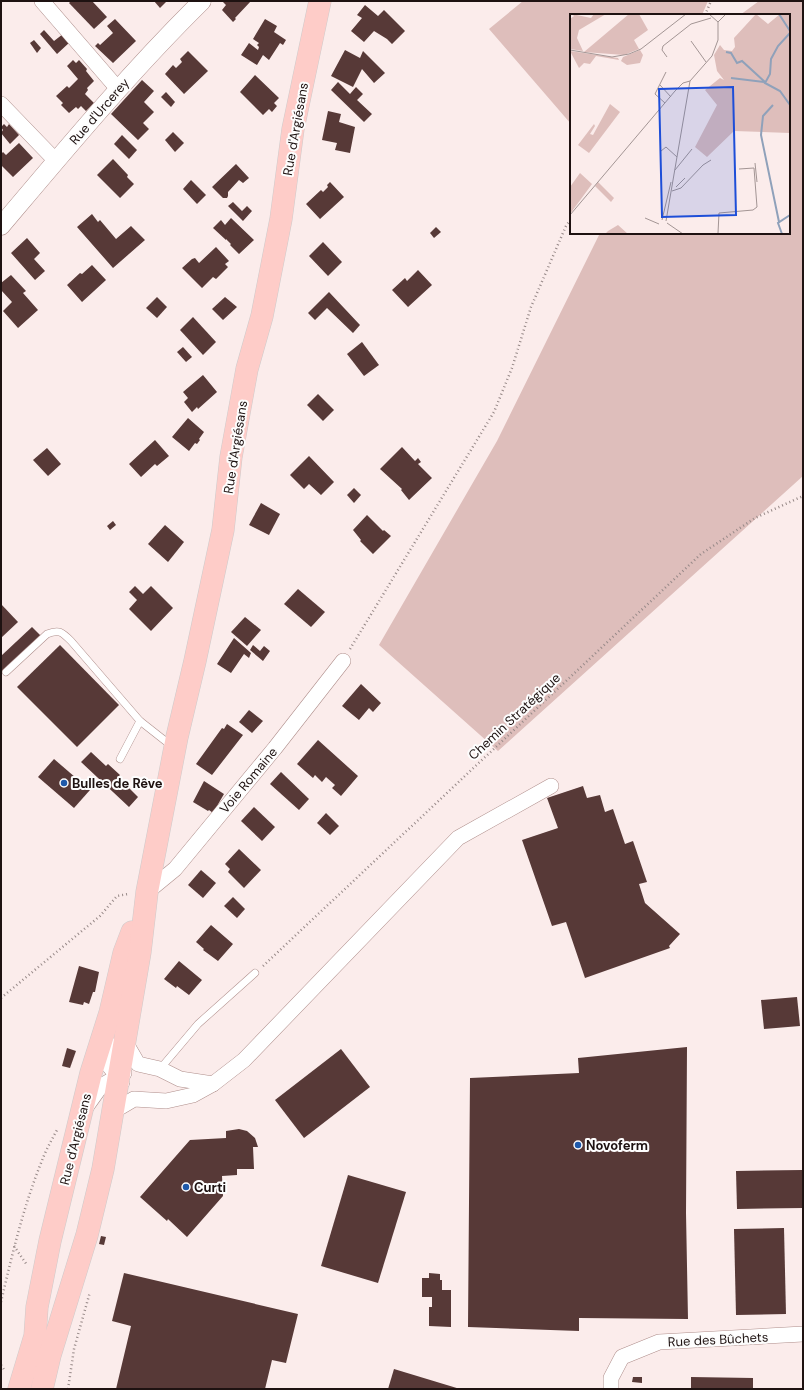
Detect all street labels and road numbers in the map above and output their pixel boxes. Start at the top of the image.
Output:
street label: Rue d'Urcerey [66,74,133,148]
street label: Rue d'Argiésans [279,81,312,177]
street label: Rue d'Argiésans [220,399,251,495]
street label: Chemin Stratégique [465,669,564,763]
street label: Voie Romaine [216,744,281,817]
street label: Rue d'Argiésans [56,1091,95,1187]
street label: Rue des Bûchets [667,1328,769,1351]

